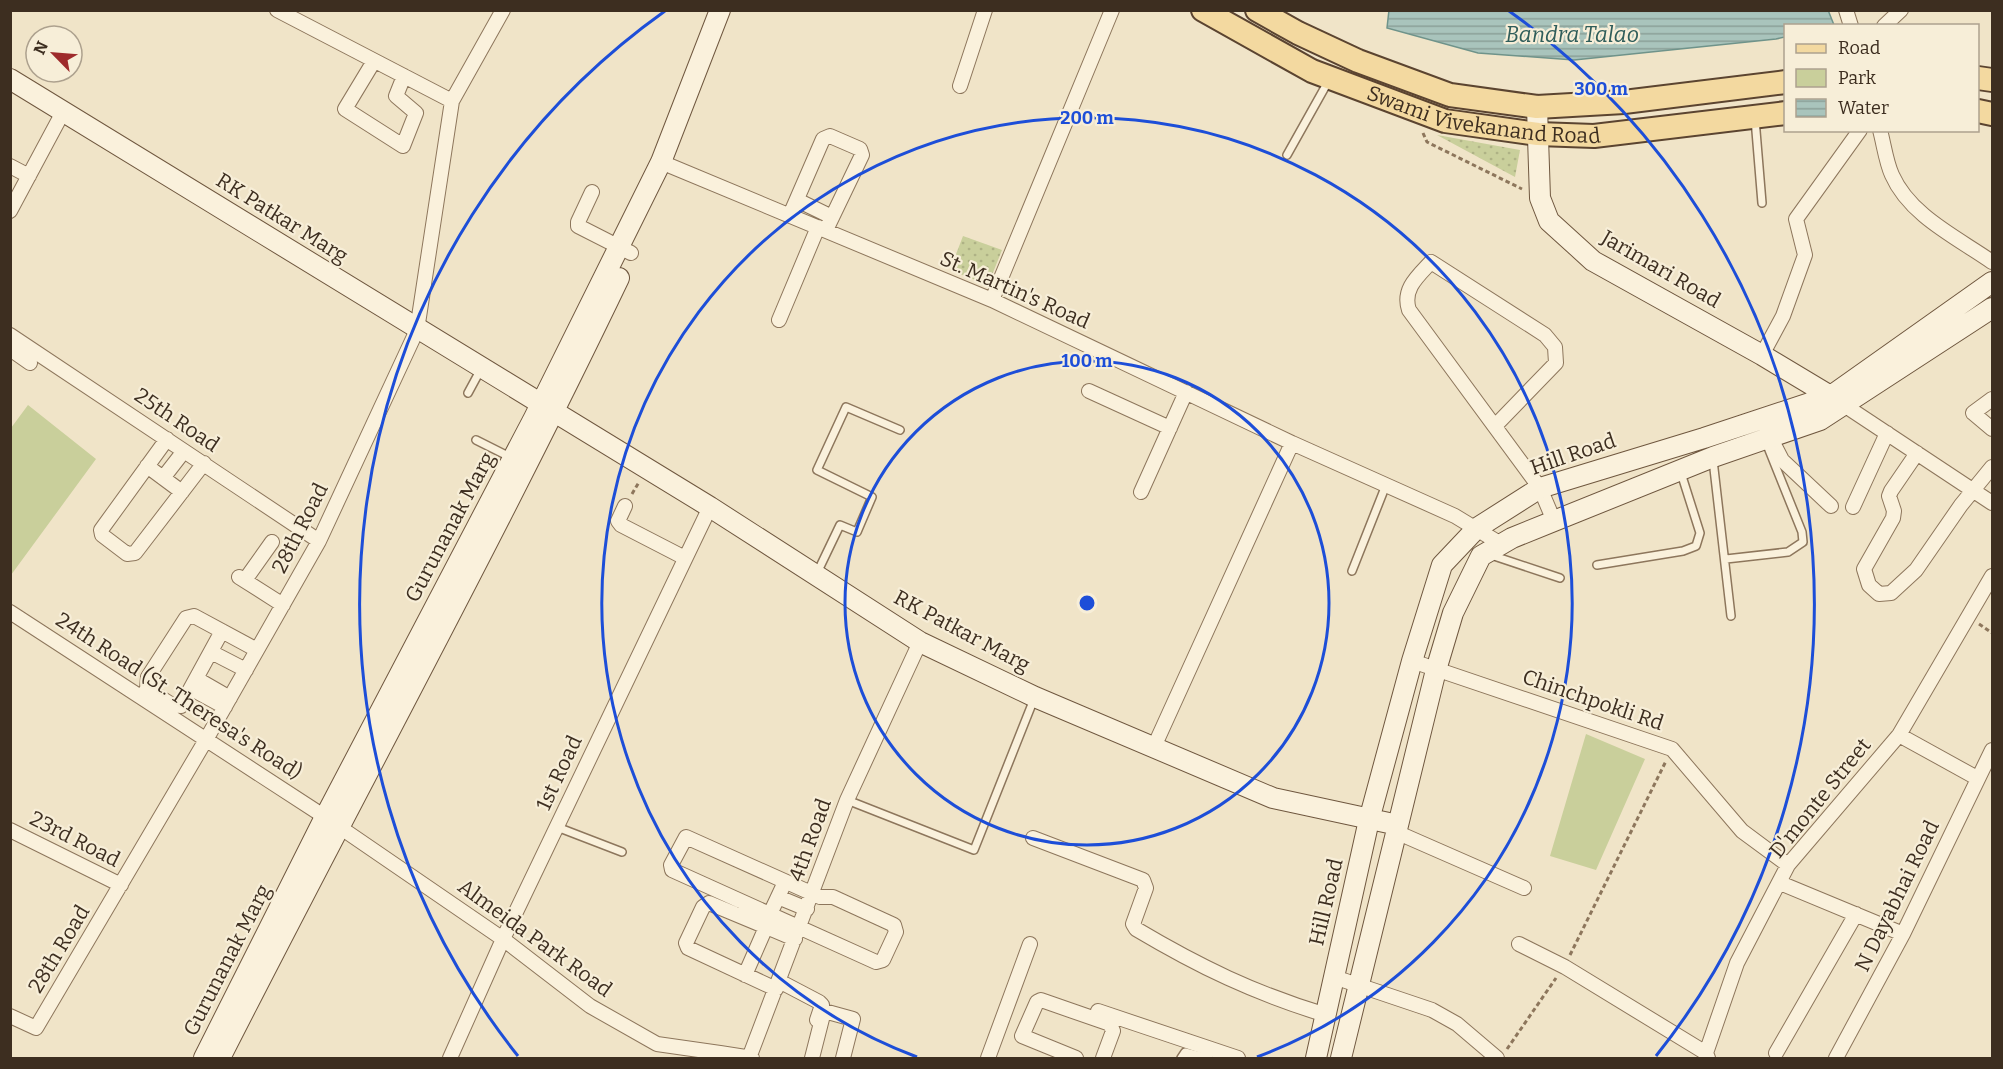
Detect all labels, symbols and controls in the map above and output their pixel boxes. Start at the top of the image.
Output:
water label: Bandra Talao [1505,21,1639,48]
north arrow [24,24,84,84]
legend [1784,24,1979,132]
text: Road [1838,37,1881,59]
text: N [30,38,52,57]
text: Park [1838,67,1877,89]
text: 300 m [1574,78,1628,100]
street label: Swami Vivekanand Road [1363,80,1602,150]
text: Water [1838,97,1889,119]
text: 200 m [1060,107,1114,129]
street label: RK Patkar Marg [211,167,353,269]
street label: Jarimari Road [1596,224,1725,314]
street label: St. Martin's Road [936,245,1094,335]
text: 100 m [1061,350,1113,372]
street label: 25th Road [130,382,224,458]
street label: Hill Road [1527,427,1619,481]
street label: Gurunanak Marg [399,447,501,607]
street label: 28th Road [266,478,334,578]
street label: RK Patkar Marg [889,584,1035,678]
centre of rings [1077,593,1097,613]
street label: 24th Road (St. Theresa's Road) [51,607,307,785]
street label: Chinchpokli Rd [1519,664,1667,736]
street label: 1st Road [530,731,588,815]
street label: D'monte Street [1764,732,1877,863]
street label: 4th Road [783,795,837,885]
street label: 23rd Road [26,805,124,873]
street label: N Dayabhai Road [1849,816,1945,976]
street label: Hill Road [1303,856,1349,948]
street label: Almeida Park Road [453,873,617,1003]
street label: Gurunanak Marg [178,880,277,1040]
street label: 28th Road [23,900,95,998]

